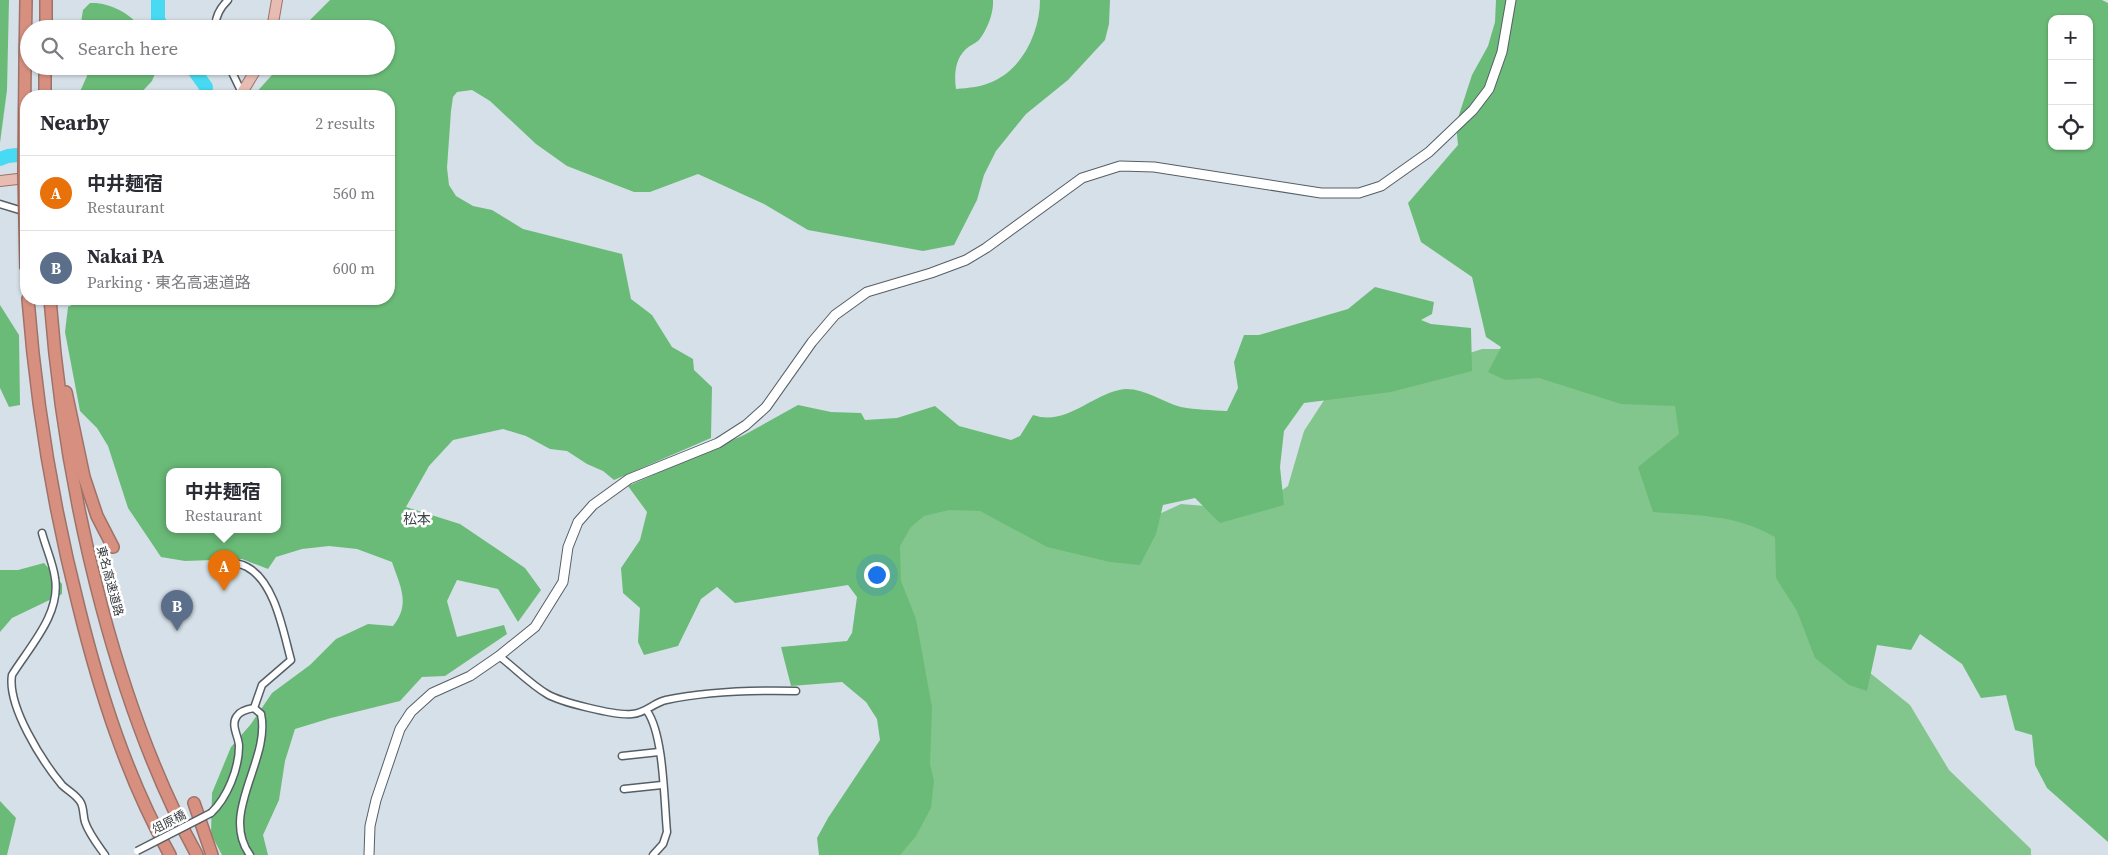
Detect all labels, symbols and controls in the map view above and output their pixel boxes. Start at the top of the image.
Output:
map controls [2048,15,2093,150]
button: + [2048,15,2093,60]
search box [20,20,395,75]
icon: search [38,34,66,62]
text: Search here [78,35,178,61]
button: − [2048,60,2093,105]
button: locate [2048,105,2093,150]
text: Nearby [40,108,110,137]
text: 2 results [315,112,375,134]
text: 中井麺宿 [87,170,163,196]
text: A [51,182,61,204]
text: 560 m [333,182,375,204]
text: Restaurant [87,196,165,218]
text: Nakai PA [87,243,164,269]
text: B [51,257,61,279]
text: 600 m [333,257,375,279]
text: Parking · 東名高速道路 [87,271,251,293]
popup [166,468,281,533]
text: 中井麺宿 [185,478,261,504]
text: Restaurant [185,504,262,526]
district label: 松本 [403,509,431,529]
street label: 東名高速道路 [93,544,127,618]
pin: A [208,550,240,591]
your location [864,562,890,588]
pin: B [161,590,193,631]
street label: 俎原橋 [149,807,189,837]

